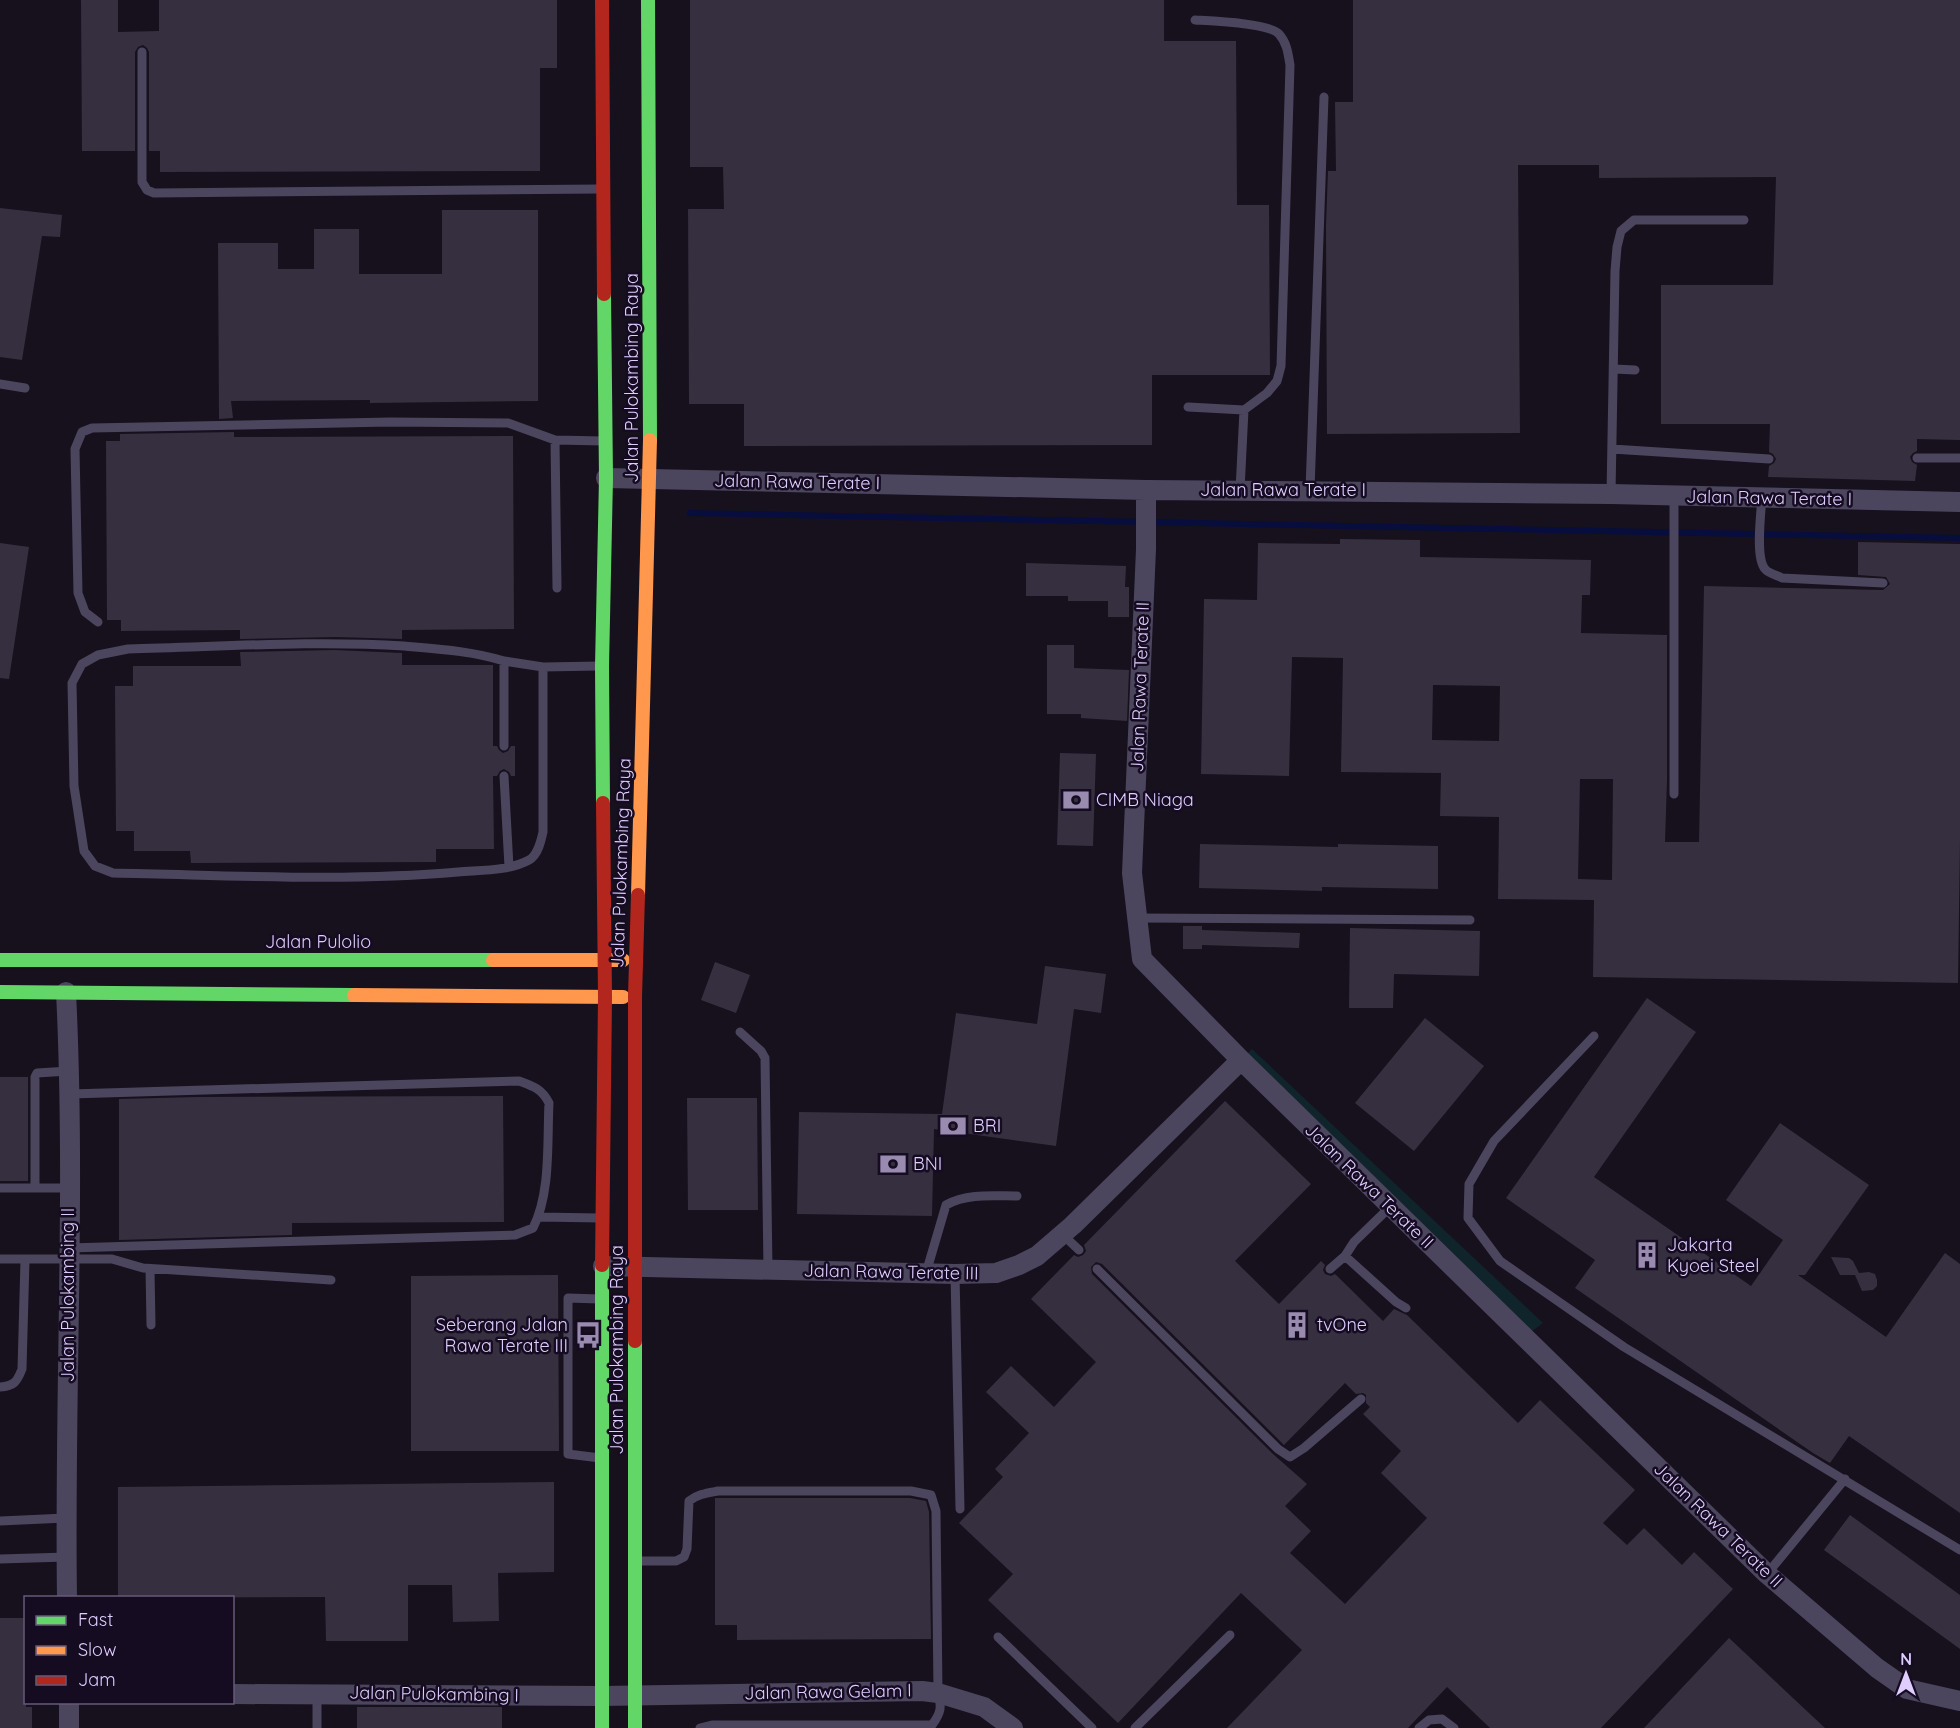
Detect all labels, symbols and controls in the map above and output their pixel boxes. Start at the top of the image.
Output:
street label: Jalan Pulokambing Raya [620,273,643,483]
street label: Jalan Rawa Terate I [714,469,880,494]
street label: Jalan Rawa Terate I [1200,478,1366,501]
street label: Jalan Rawa Terate I [1686,485,1852,510]
street label: Jalan Rawa Terate II [1125,601,1154,773]
street label: Jalan Pulokambing Raya [605,758,636,968]
bank icon: CIMB Niaga [1061,785,1091,815]
place label: CIMB Niaga [1096,788,1194,811]
street label: Jalan Pulolio [265,930,371,953]
bank icon: BRI [938,1111,968,1141]
place label: BRI [973,1114,1001,1137]
street label: Jalan Rawa Terate II [1300,1118,1439,1253]
bank icon: BNI [878,1149,908,1179]
place label: BNI [913,1152,942,1175]
street label: Jalan Pulokambing II [56,1208,79,1382]
place label: Jakarta Kyoei Steel [1667,1233,1759,1277]
building icon: Jakarta Kyoei Steel [1632,1240,1662,1270]
street label: Jalan Pulokambing Raya [605,1245,628,1455]
street label: Jalan Rawa Terate III [803,1258,979,1285]
building icon: tvOne [1282,1310,1312,1340]
place label: Seberang Jalan Rawa Terate III [436,1313,568,1357]
place label: tvOne [1317,1313,1367,1336]
bus stop icon: Seberang Jalan Rawa Terate III [573,1320,603,1350]
street label: Jalan Rawa Terate II [1649,1457,1788,1592]
legend [24,1596,234,1704]
text: Fast [78,1608,113,1631]
text: Slow [78,1638,116,1661]
north arrow [1876,1644,1936,1704]
text: N [1900,1649,1912,1669]
text: Jam [78,1668,116,1691]
street label: Jalan Rawa Gelam I [744,1679,912,1704]
street label: Jalan Pulokambing I [349,1681,519,1706]

